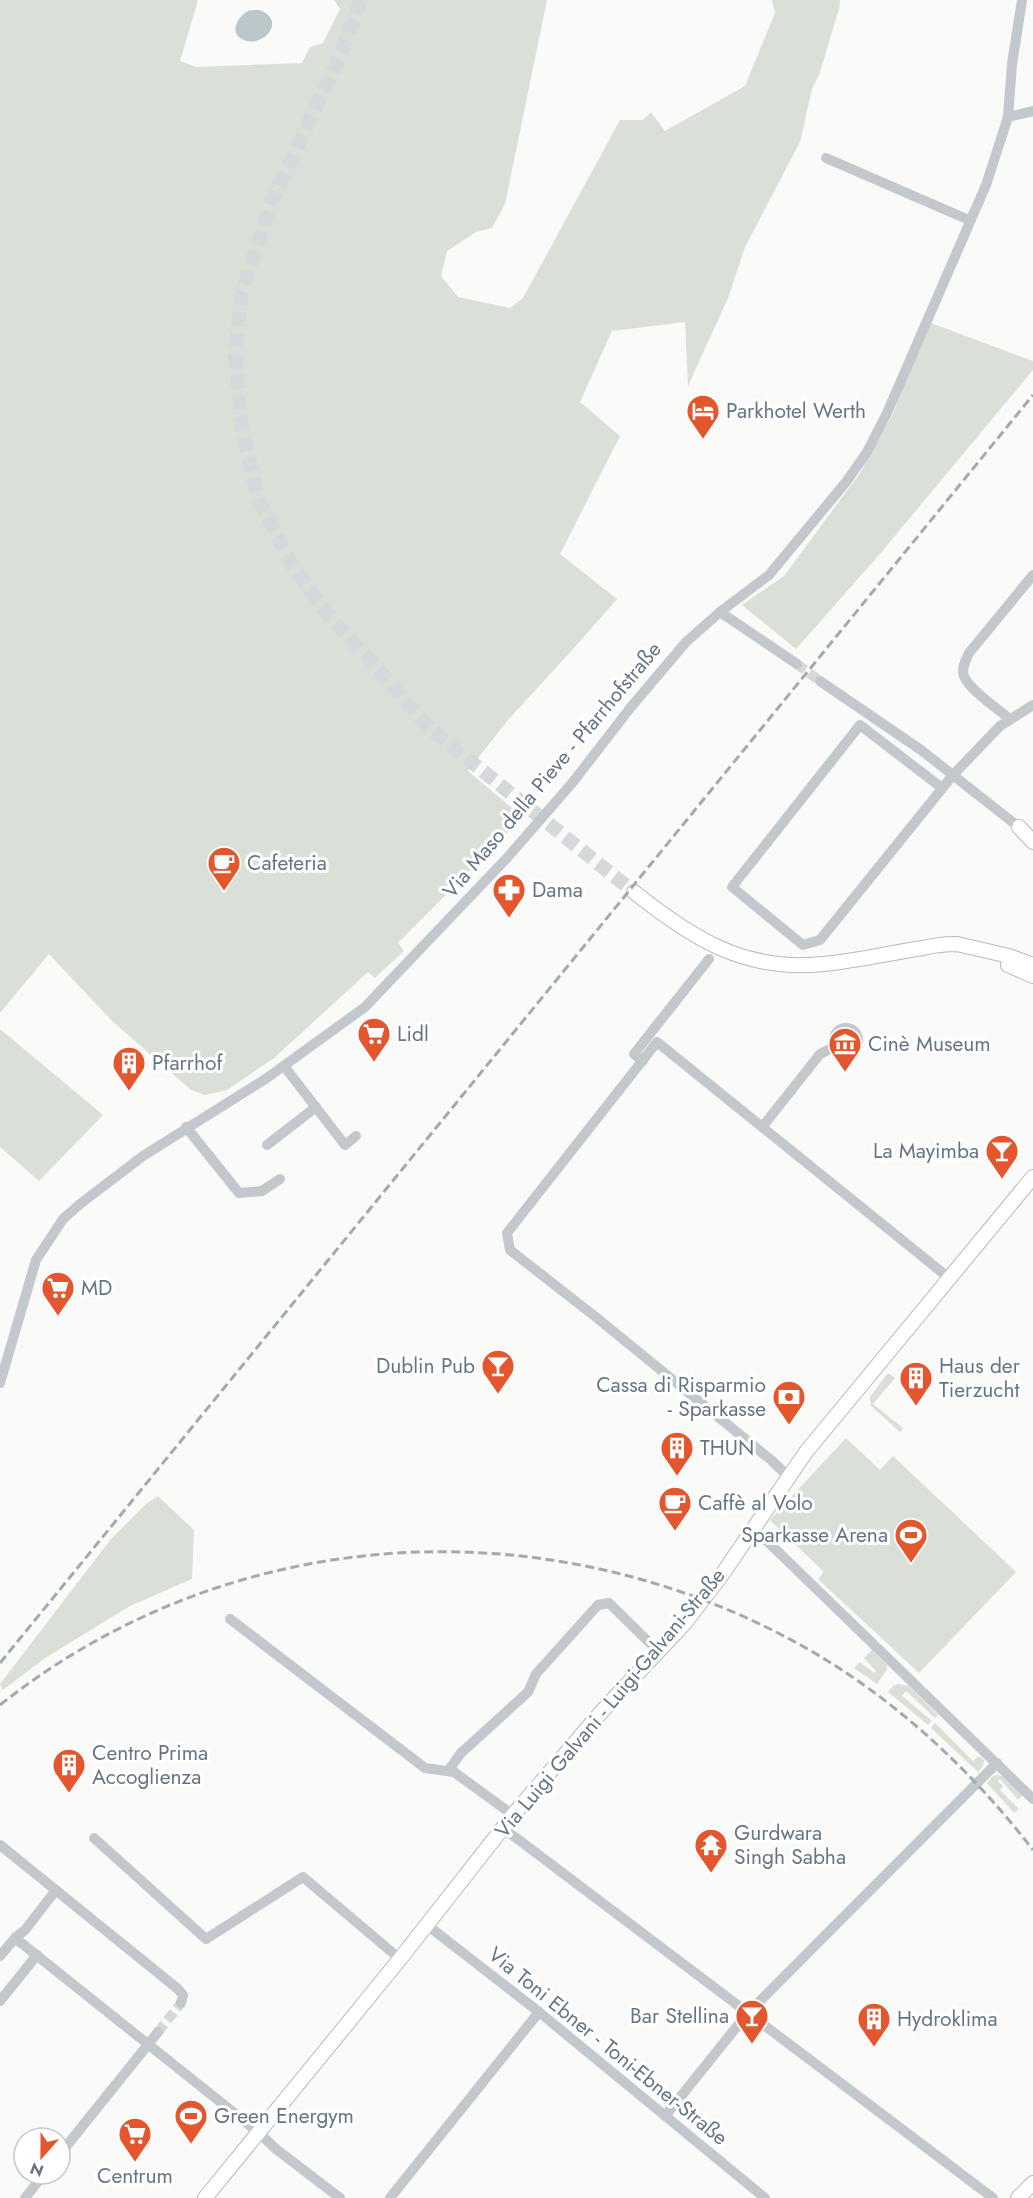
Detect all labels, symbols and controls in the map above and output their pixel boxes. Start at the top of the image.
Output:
hotel icon: Parkhotel Werth [685,393,721,440]
place label: Parkhotel Werth [726,396,866,426]
street label: Via Maso della Pieve - Pfarrhofstraße [436,635,668,905]
cafe icon: Cafeteria [206,845,242,892]
place label: Cafeteria [247,848,327,878]
pharmacy icon: Dama [491,872,527,919]
place label: Dama [532,875,583,905]
supermarket icon: Lidl [356,1016,392,1063]
place label: Lidl [397,1019,429,1049]
museum icon: Cinè Museum [827,1026,863,1073]
place label: Cinè Museum [868,1029,991,1059]
building icon: Pfarrhof [111,1045,147,1092]
place label: Pfarrhof [152,1048,224,1078]
bar icon: La Mayimba [984,1133,1020,1180]
place label: La Mayimba [873,1136,979,1166]
supermarket icon: MD [40,1270,76,1317]
place label: MD [81,1273,112,1303]
bar icon: Dublin Pub [480,1348,516,1395]
place label: Dublin Pub [376,1351,475,1381]
place label: Haus der Tierzucht [939,1351,1021,1405]
building icon: Haus der Tierzucht [898,1360,934,1407]
place label: Cassa di Risparmio - Sparkasse [596,1370,766,1424]
bank icon: Cassa di Risparmio - Sparkasse [771,1379,807,1426]
building icon: THUN [659,1430,695,1477]
place label: THUN [700,1433,754,1463]
cafe icon: Caffè al Volo [657,1485,693,1532]
place label: Caffè al Volo [698,1488,813,1518]
sports icon: Sparkasse Arena [893,1517,929,1564]
place label: Sparkasse Arena [741,1520,888,1550]
street label: Via Luigi Galvani - Luigi-Galvani-Straße [488,1561,732,1845]
place label: Centro Prima Accoglienza [92,1738,208,1792]
building icon: Centro Prima Accoglienza [51,1747,87,1794]
place label: Gurdwara Singh Sabha [734,1818,846,1872]
temple icon: Gurdwara Singh Sabha [693,1827,729,1874]
street label: Via Toni Ebner - Toni-Ebner-Straße [482,1940,734,2152]
bar icon: Bar Stellina [734,1998,770,2045]
place label: Bar Stellina [630,2001,729,2031]
building icon: Hydroklima [856,2001,892,2048]
place label: Hydroklima [897,2004,998,2034]
sports icon: Green Energym [173,2098,209,2145]
place label: Green Energym [214,2101,354,2131]
supermarket icon: Centrum [117,2116,153,2163]
north arrow [12,2126,72,2186]
text: N [27,2157,47,2183]
place label: Centrum [97,2161,173,2191]

